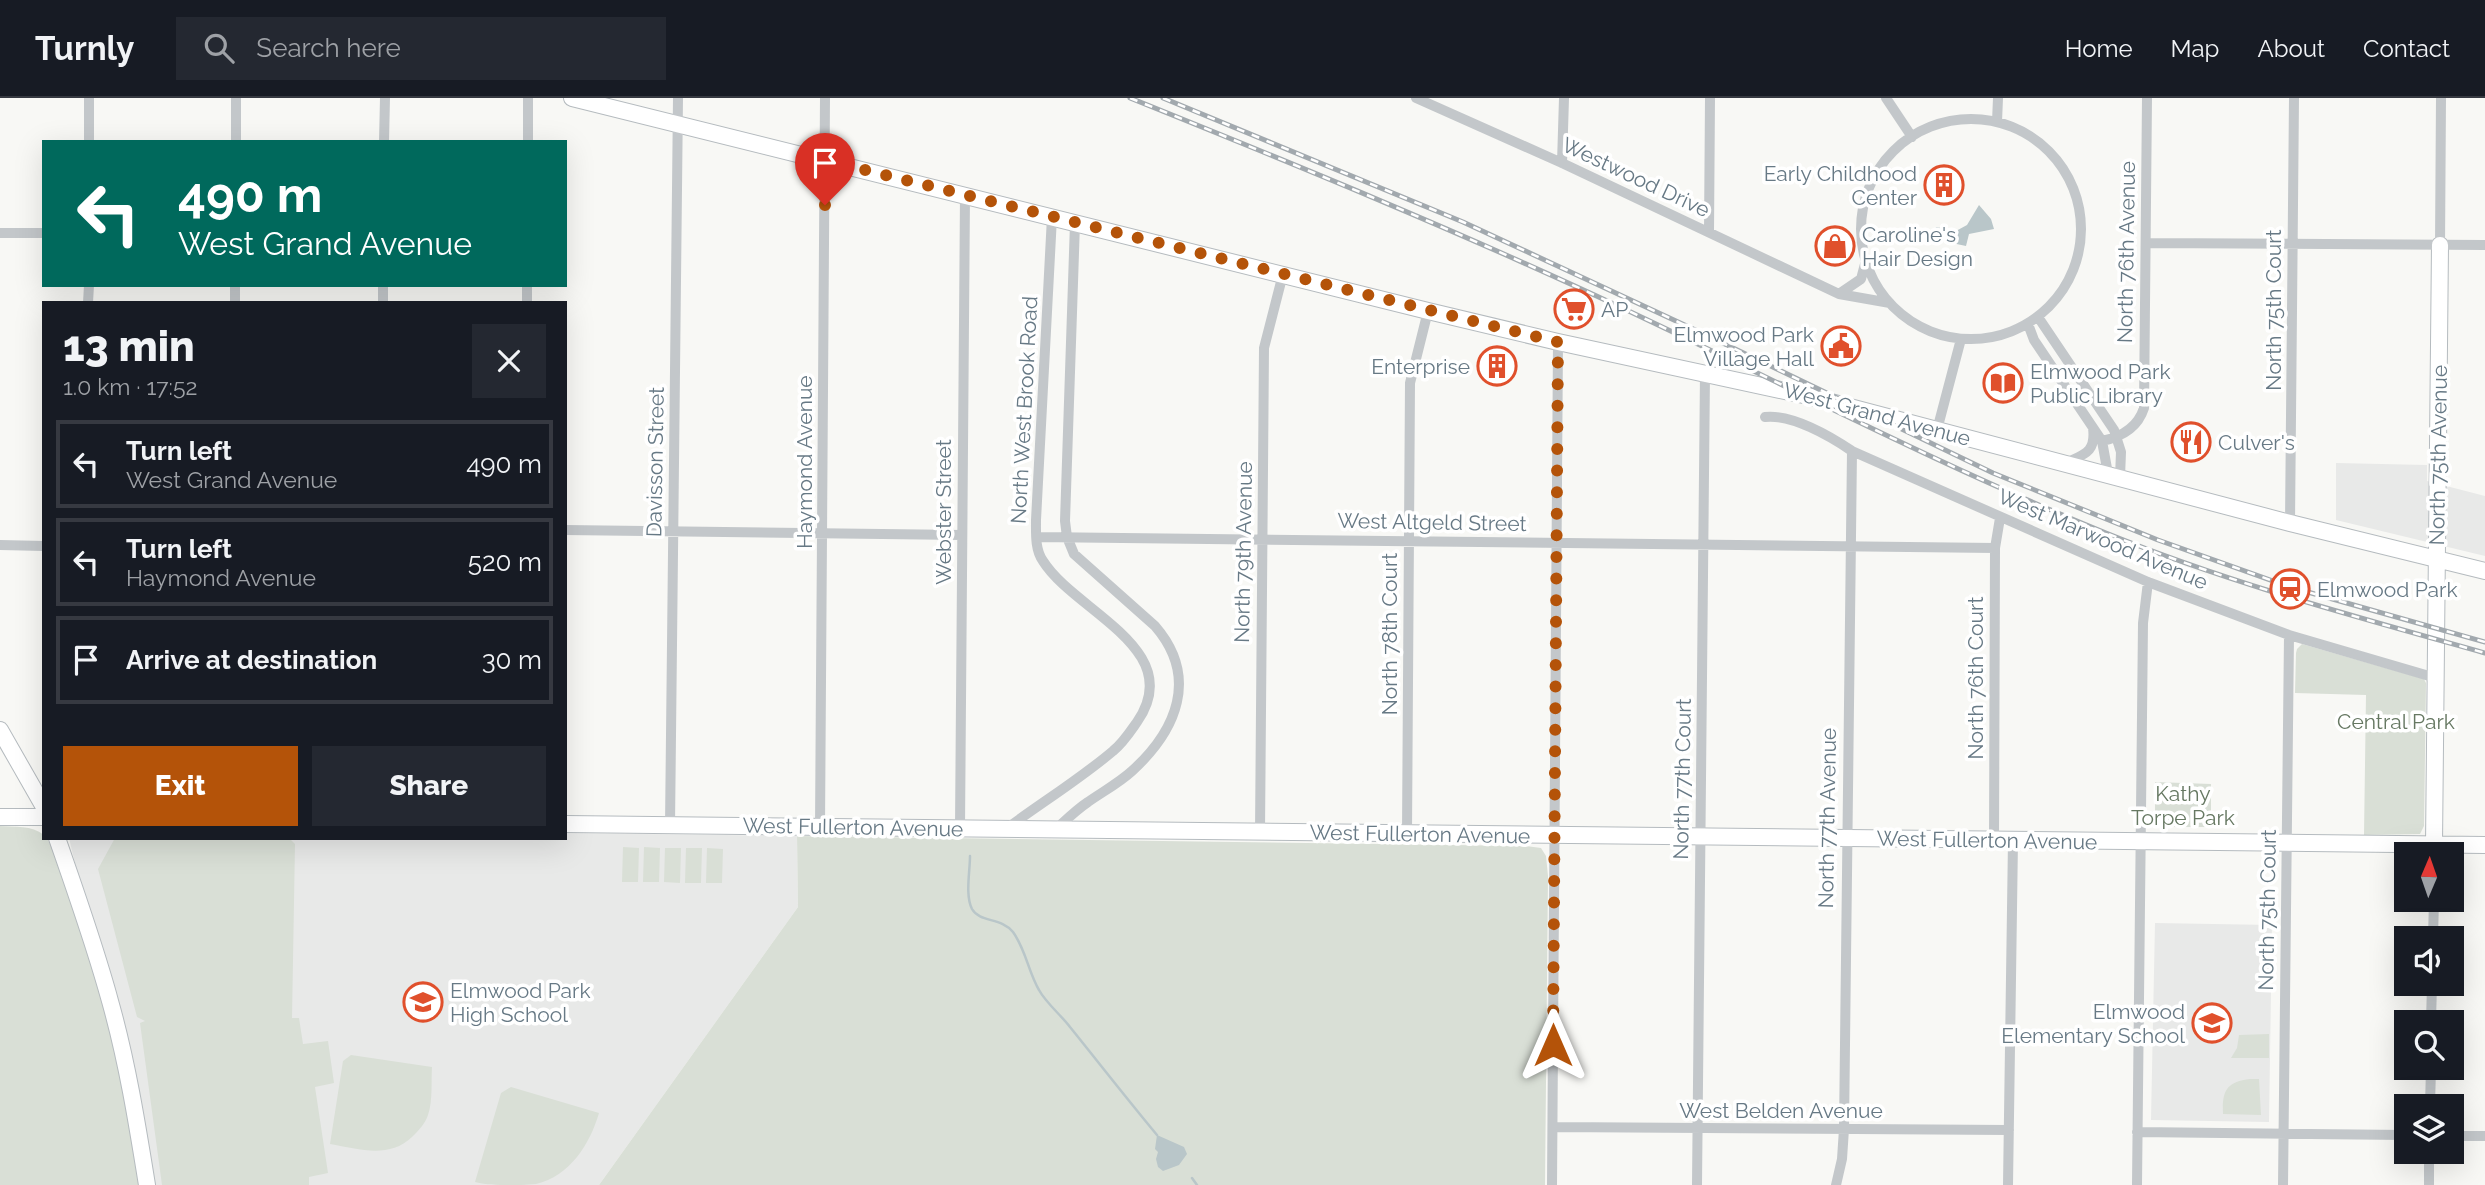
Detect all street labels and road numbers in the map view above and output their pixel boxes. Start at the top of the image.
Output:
street label: Westwood Drive [1558,132,1714,222]
street label: North 76th Avenue [2112,161,2140,343]
street label: North 75th Court [2261,229,2286,391]
street label: North West Brook Road [1006,295,1042,525]
street label: North 75th Avenue [2424,365,2452,545]
street label: Haymond Avenue [792,375,817,549]
street label: West Grand Avenue [1781,377,1973,451]
street label: Davisson Street [641,387,669,537]
street label: Webster Street [931,439,956,585]
street label: North 79th Avenue [1229,461,1257,643]
street label: West Marwood Avenue [1994,483,2212,595]
street label: West Altgeld Street [1337,508,1527,536]
street label: North 78th Court [1377,553,1402,715]
street label: North 76th Court [1963,597,1988,759]
street label: North 77th Court [1668,698,1696,860]
street label: North 77th Avenue [1813,727,1841,909]
street label: West Fullerton Avenue [742,813,964,841]
street label: West Fullerton Avenue [1309,820,1531,848]
street label: West Fullerton Avenue [1876,826,2098,854]
street label: North 75th Court [2253,829,2281,991]
street label: West Belden Avenue [1679,1098,1883,1123]

